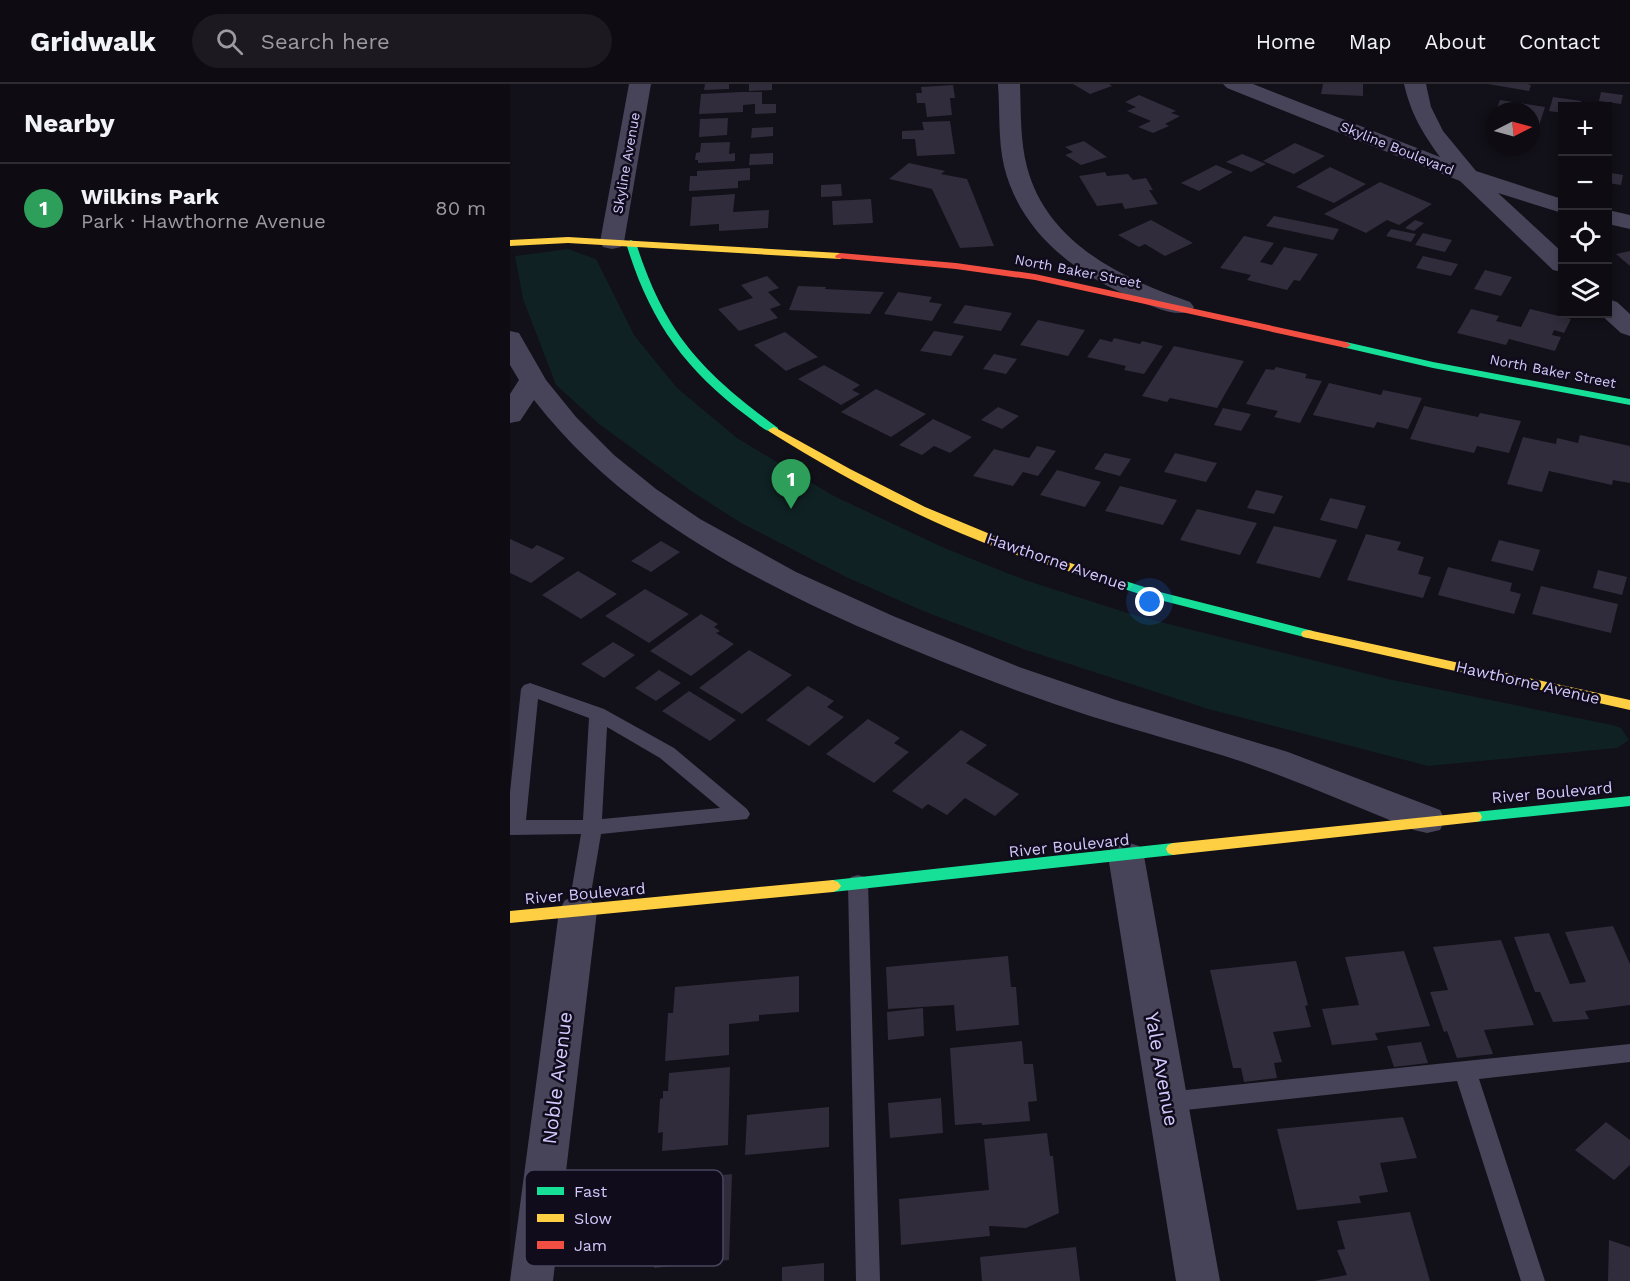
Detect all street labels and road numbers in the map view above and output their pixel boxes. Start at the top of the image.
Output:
street label: Skyline Avenue [609,111,643,215]
street label: Skyline Boulevard [1338,118,1456,178]
street label: North Baker Street [1014,251,1143,291]
street label: North Baker Street [1489,351,1618,391]
street label: Hawthorne Avenue [984,529,1130,594]
street label: Hawthorne Avenue [1454,657,1602,708]
street label: River Boulevard [1491,778,1613,807]
street label: River Boulevard [1008,830,1130,861]
street label: River Boulevard [524,879,646,908]
street label: Noble Avenue [537,1010,577,1146]
street label: Yale Avenue [1140,1010,1184,1128]

